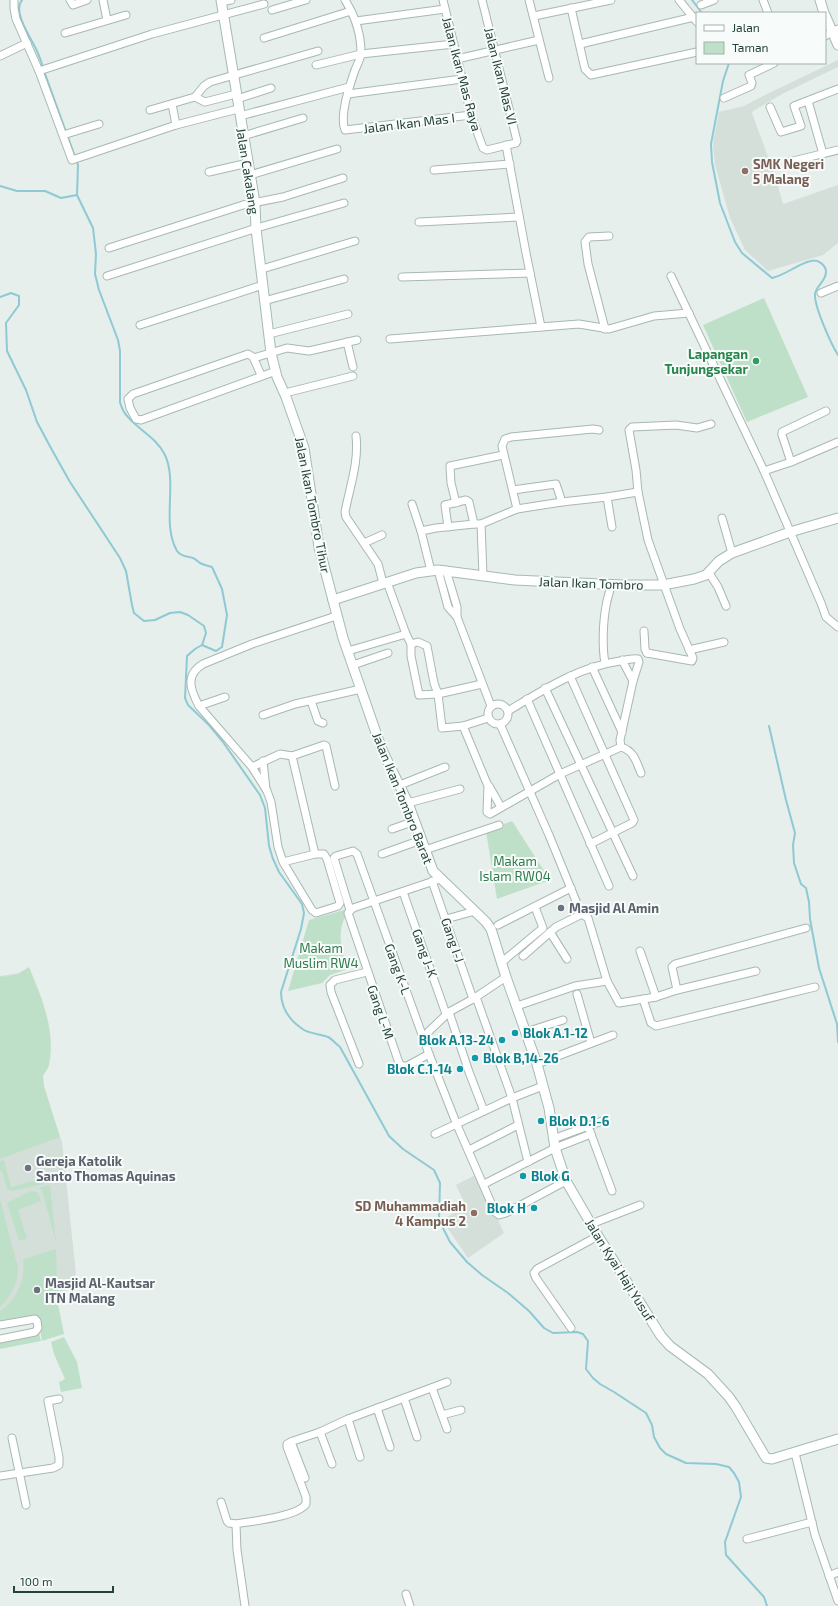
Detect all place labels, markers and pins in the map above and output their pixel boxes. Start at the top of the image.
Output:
place label: SMK Negeri 5 Malang [753,156,824,187]
marker: SMK Negeri 5 Malang [740,166,750,176]
place label: Lapangan Tunjungsekar [665,346,748,377]
marker: Lapangan Tunjungsekar [751,356,761,366]
place label: Masjid Al Amin [569,900,659,916]
marker: Masjid Al Amin [556,903,566,913]
place label: Blok A.1-12 [523,1025,588,1041]
marker: Blok A.1-12 [510,1028,520,1038]
place label: Blok A.13-24 [419,1032,494,1048]
marker: Blok A.13-24 [497,1035,507,1045]
place label: Blok B,14-26 [483,1050,559,1066]
marker: Blok B,14-26 [470,1053,480,1063]
place label: Blok C.1-14 [387,1061,452,1077]
marker: Blok C.1-14 [455,1064,465,1074]
place label: Blok D.1-6 [549,1113,610,1129]
marker: Blok D.1-6 [536,1116,546,1126]
place label: Gereja Katolik Santo Thomas Aquinas [36,1153,176,1184]
marker: Gereja Katolik Santo Thomas Aquinas [23,1163,33,1173]
place label: Blok G [531,1168,570,1184]
marker: Blok G [518,1171,528,1181]
place label: SD Muhammadiah 4 Kampus 2 [355,1198,466,1229]
place label: Blok H [487,1200,526,1216]
marker: Blok H [529,1203,539,1213]
marker: SD Muhammadiah 4 Kampus 2 [469,1208,479,1218]
place label: Masjid Al-Kautsar ITN Malang [45,1275,156,1306]
marker: Masjid Al-Kautsar ITN Malang [32,1285,42,1295]

